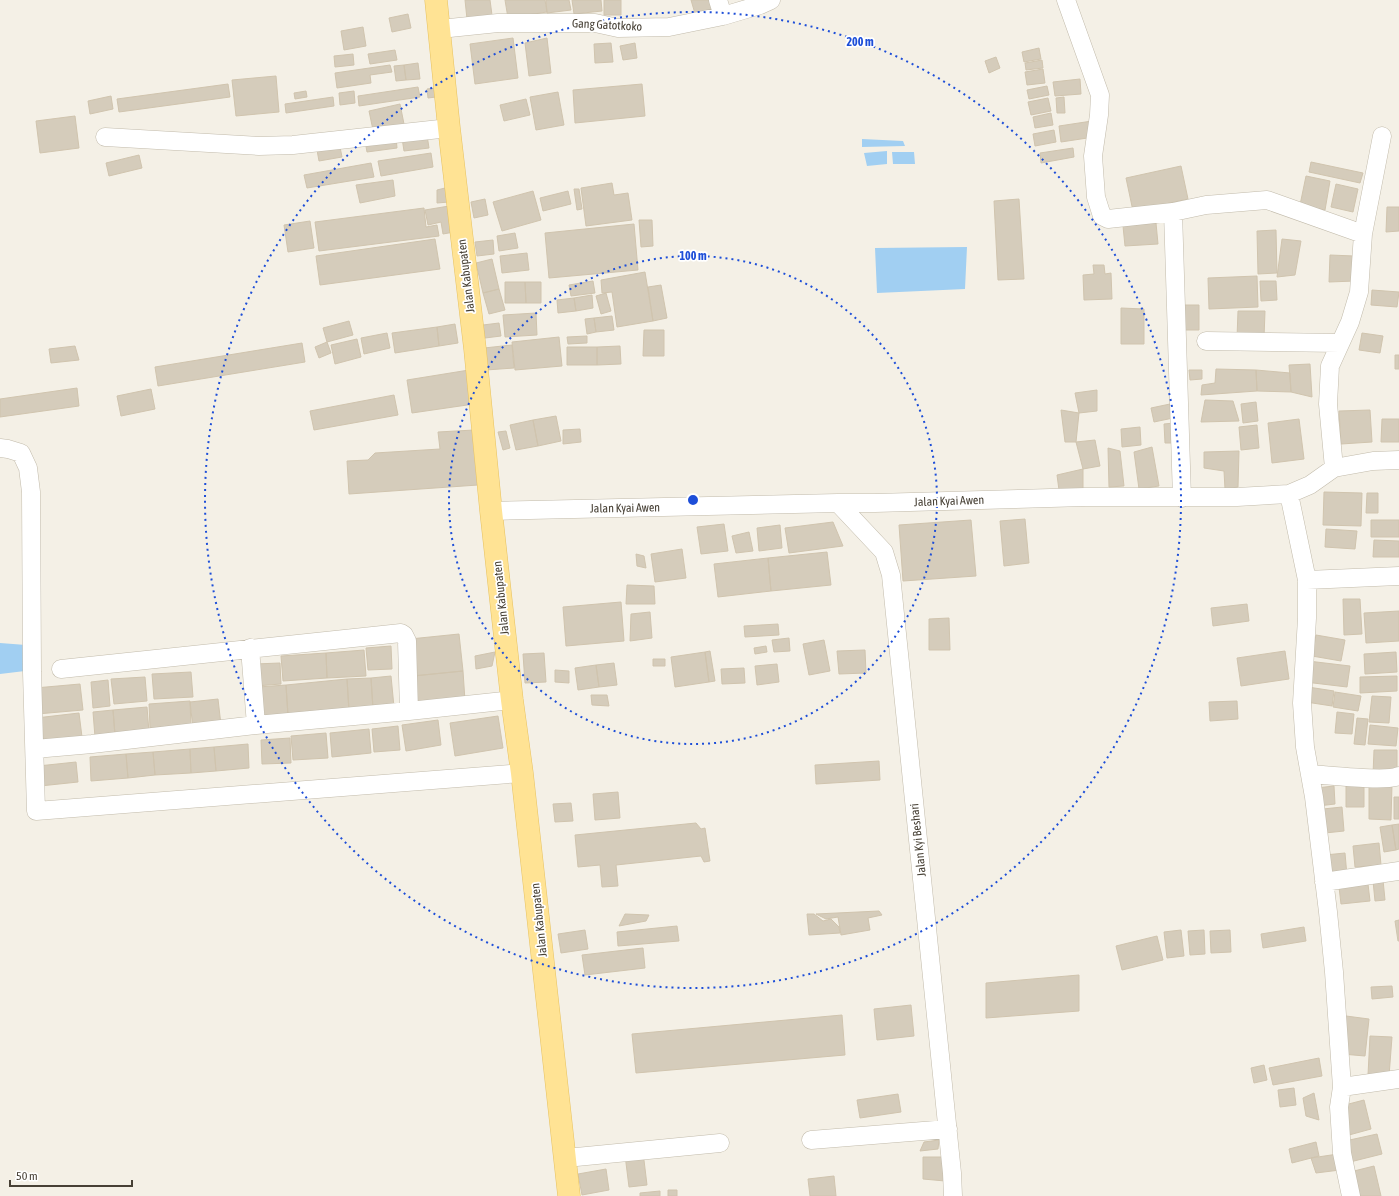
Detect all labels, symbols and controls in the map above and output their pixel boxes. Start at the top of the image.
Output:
street label: Gang Gatotkoko [572,16,643,34]
text: 200 m [846,35,874,49]
street label: Jalan Kabupaten [455,238,477,314]
text: 100 m [679,249,707,263]
centre of rings [686,493,700,507]
street label: Jalan Kyai Awen [914,493,984,509]
street label: Jalan Kyai Awen [590,500,660,516]
street label: Jalan Kabupaten [490,560,512,636]
street label: Jalan Kyi Beshari [907,803,929,877]
street label: Jalan Kabupaten [528,882,550,958]
scale bar [10,1162,132,1188]
text: 50 m [16,1169,38,1183]

